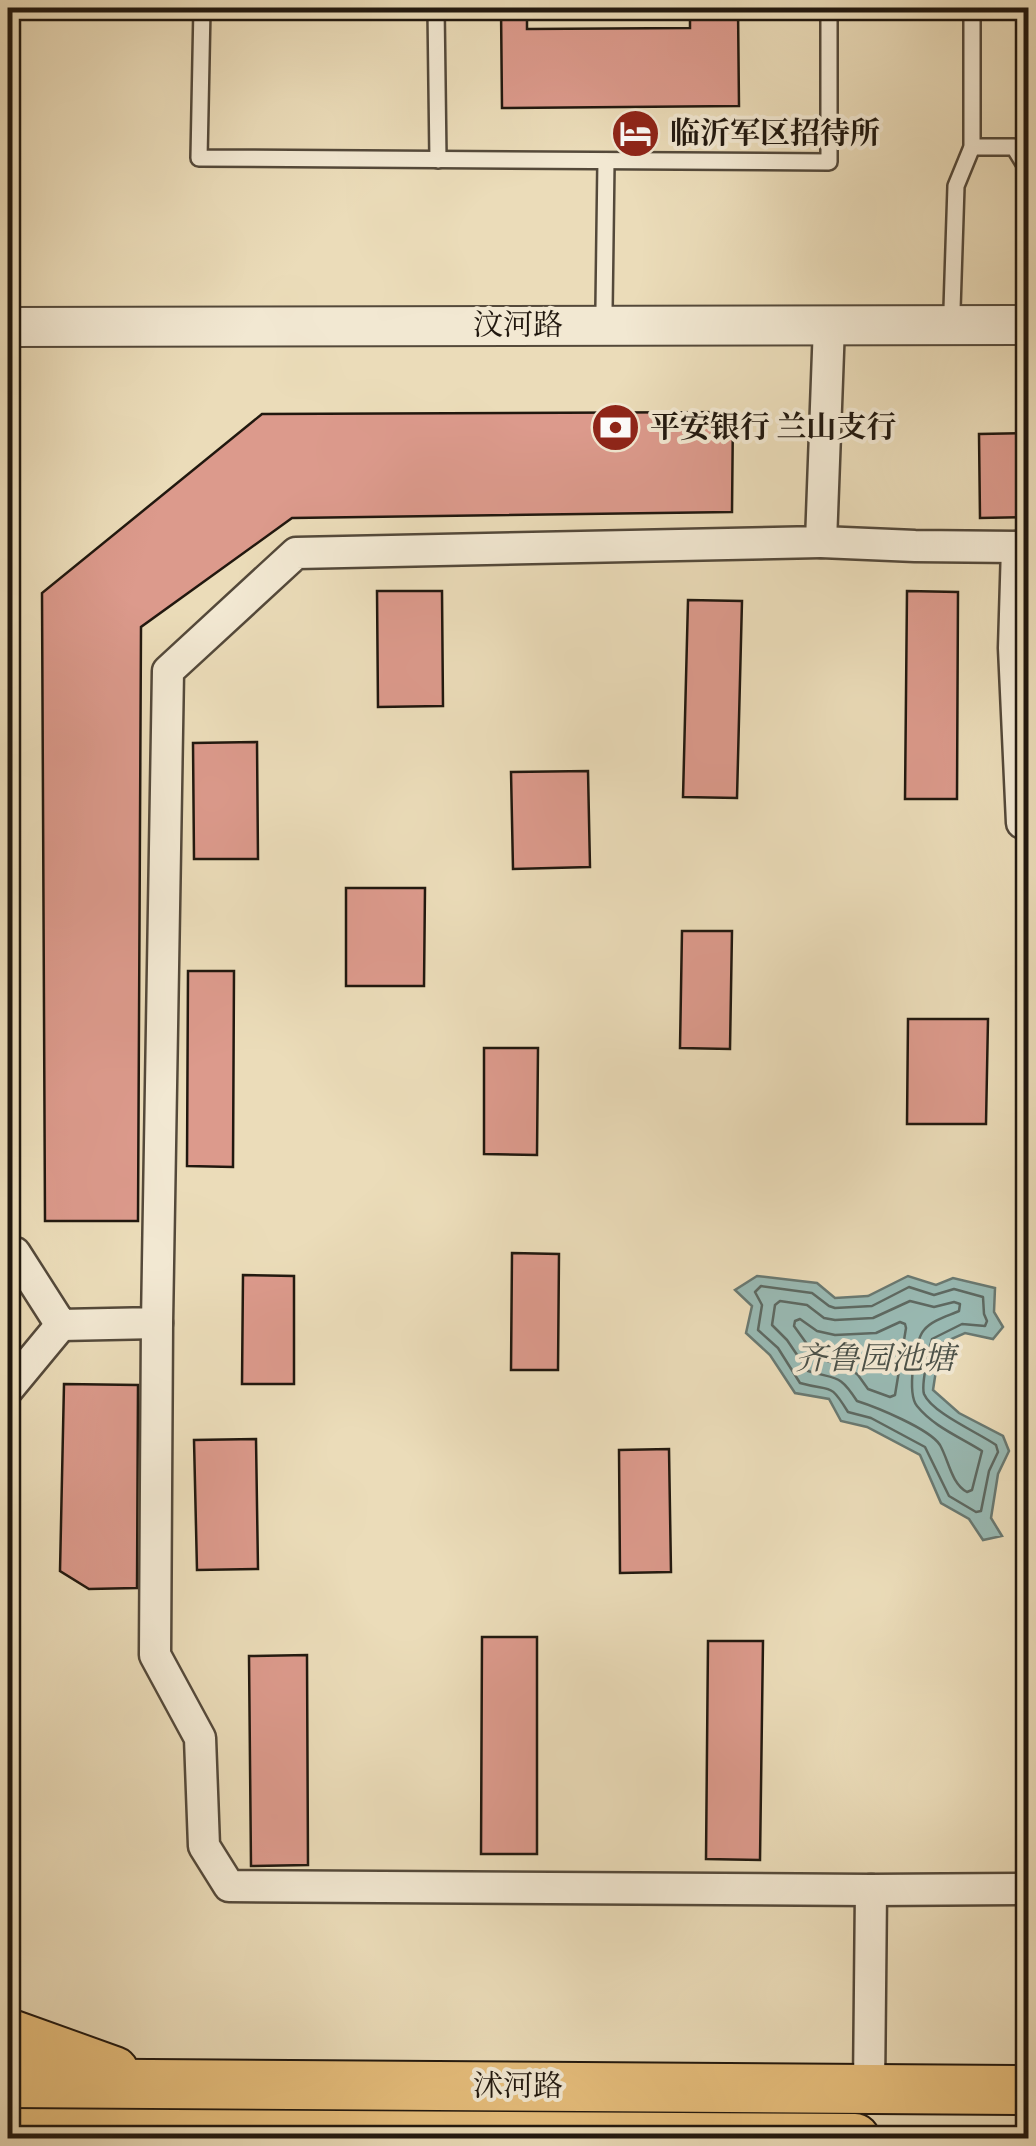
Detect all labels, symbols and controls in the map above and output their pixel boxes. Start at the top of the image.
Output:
hotel icon: 临沂军区招待所 [609,107,661,159]
place label: 临沂军区招待所 [670,115,880,151]
street label: 汶河路 [473,307,563,343]
bank icon: 平安银行 兰山支行 [589,401,641,453]
place label: 平安银行 兰山支行 [650,409,896,445]
water label: 齐鲁园池塘 [795,1339,960,1378]
street label: 沭河路 [473,2068,563,2104]

